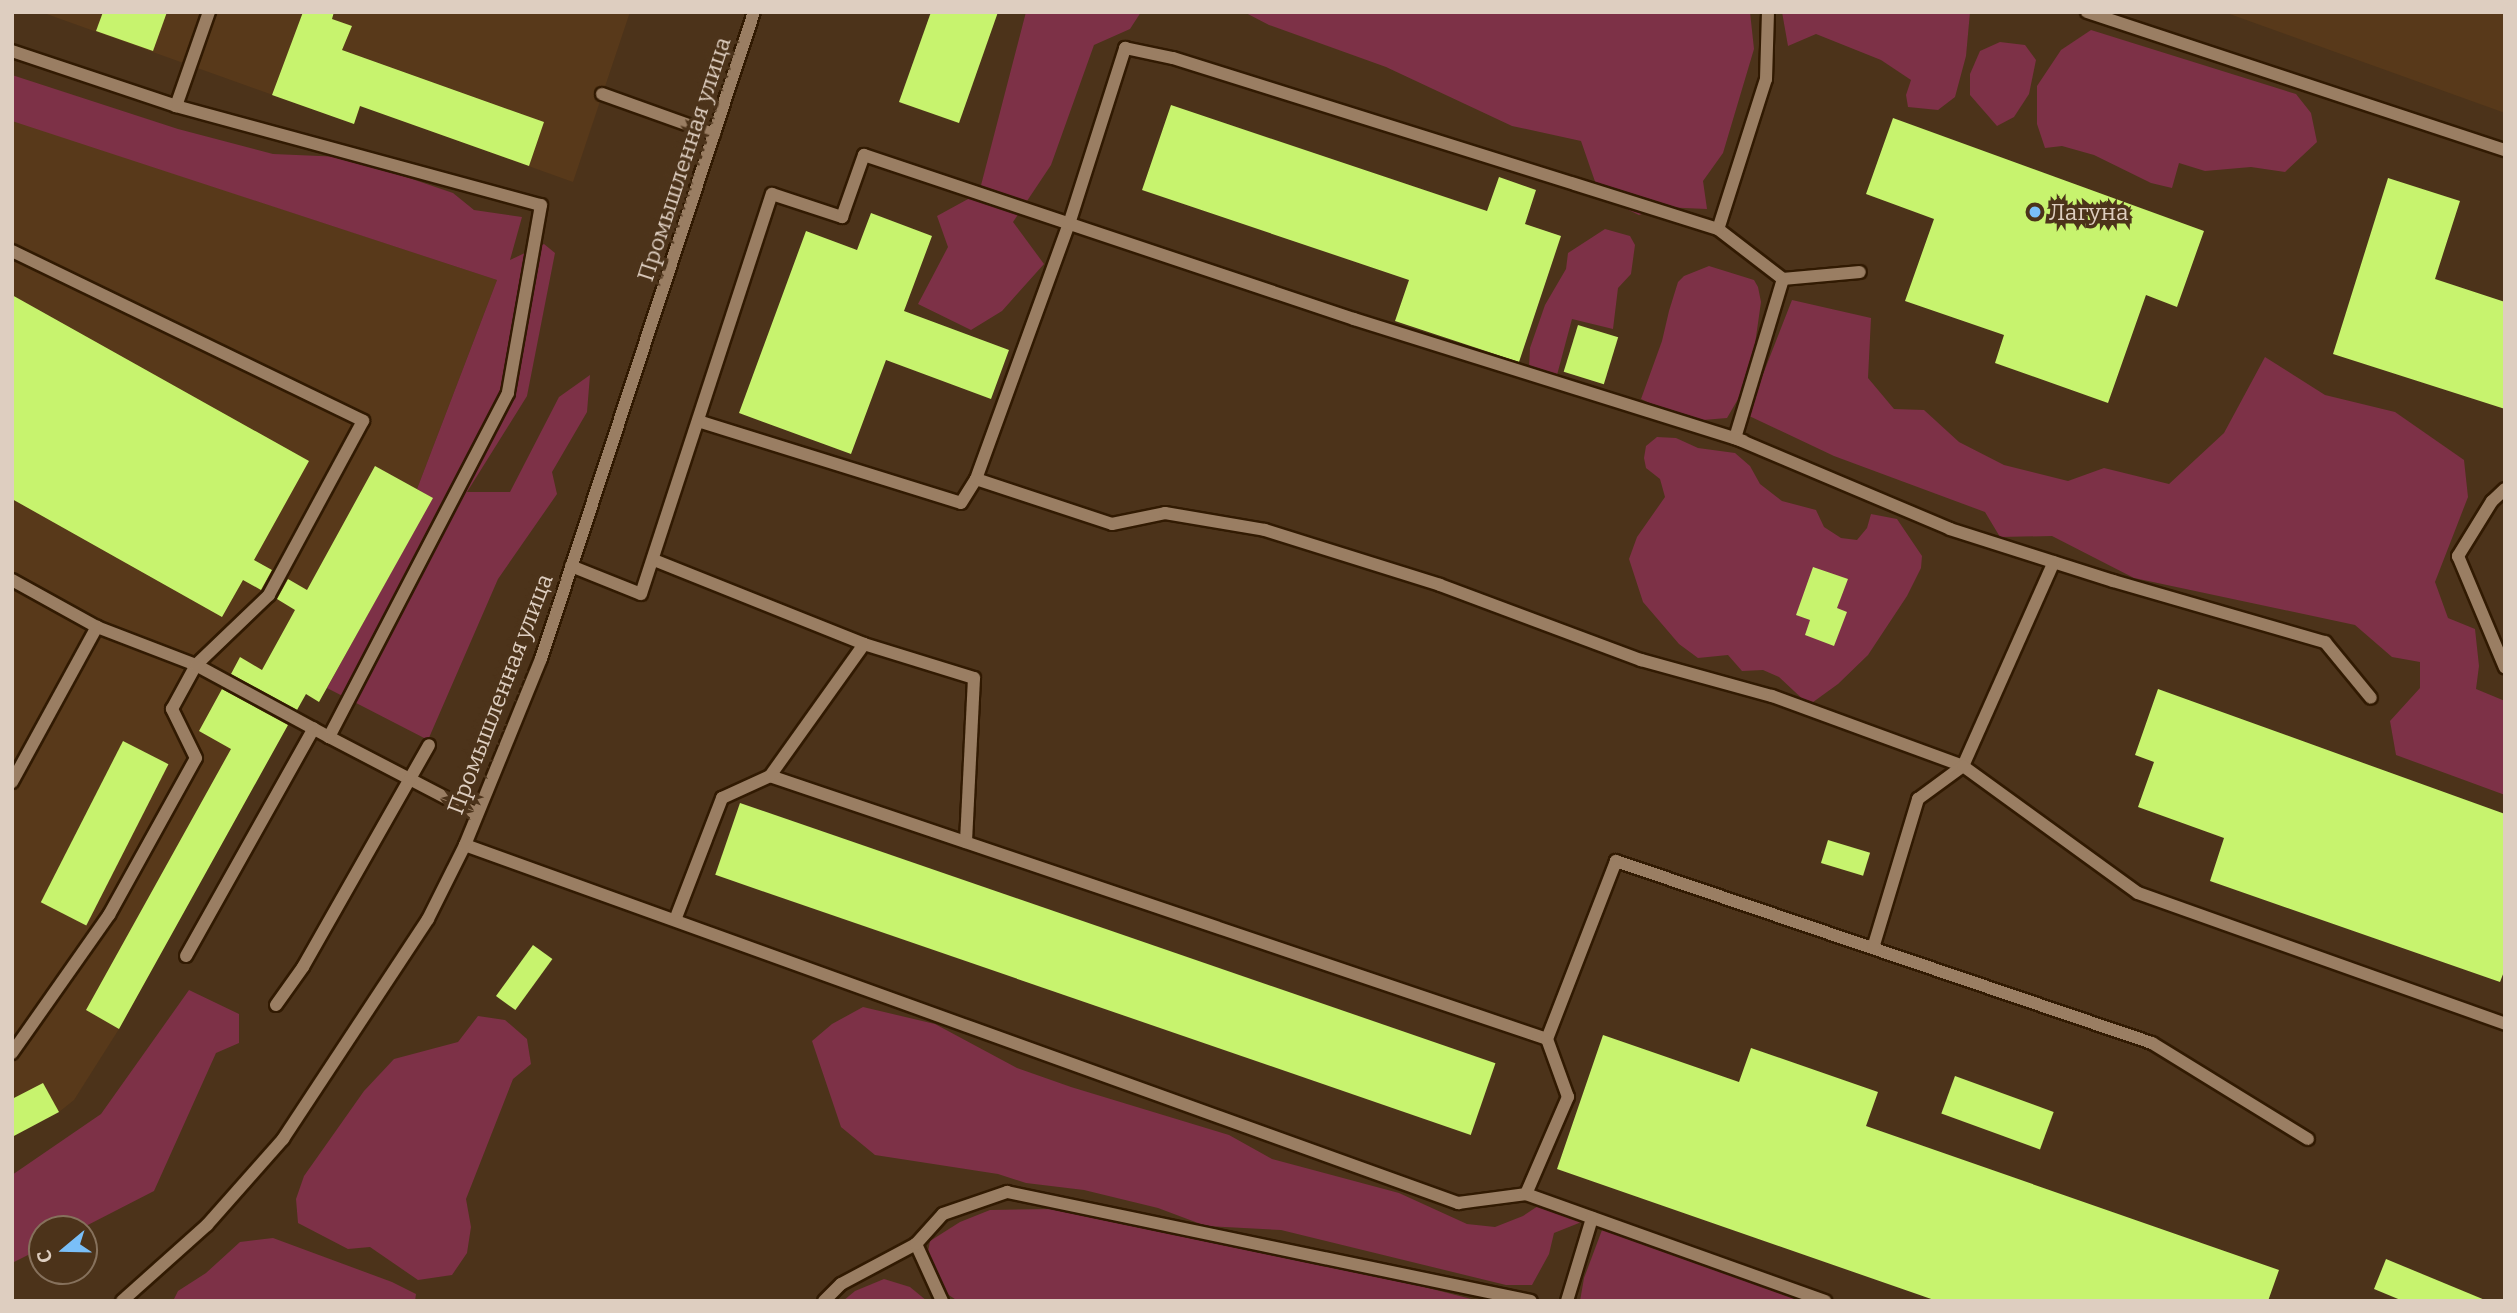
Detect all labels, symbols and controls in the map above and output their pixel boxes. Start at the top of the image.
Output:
street label: Промышленная улица [631,33,737,285]
place label: Лагуна [2049,198,2128,226]
marker: Лагуна [2027,204,2043,220]
street label: Промышленная улица [441,570,559,818]
north arrow [28,1215,98,1285]
text: С [32,1247,57,1266]

